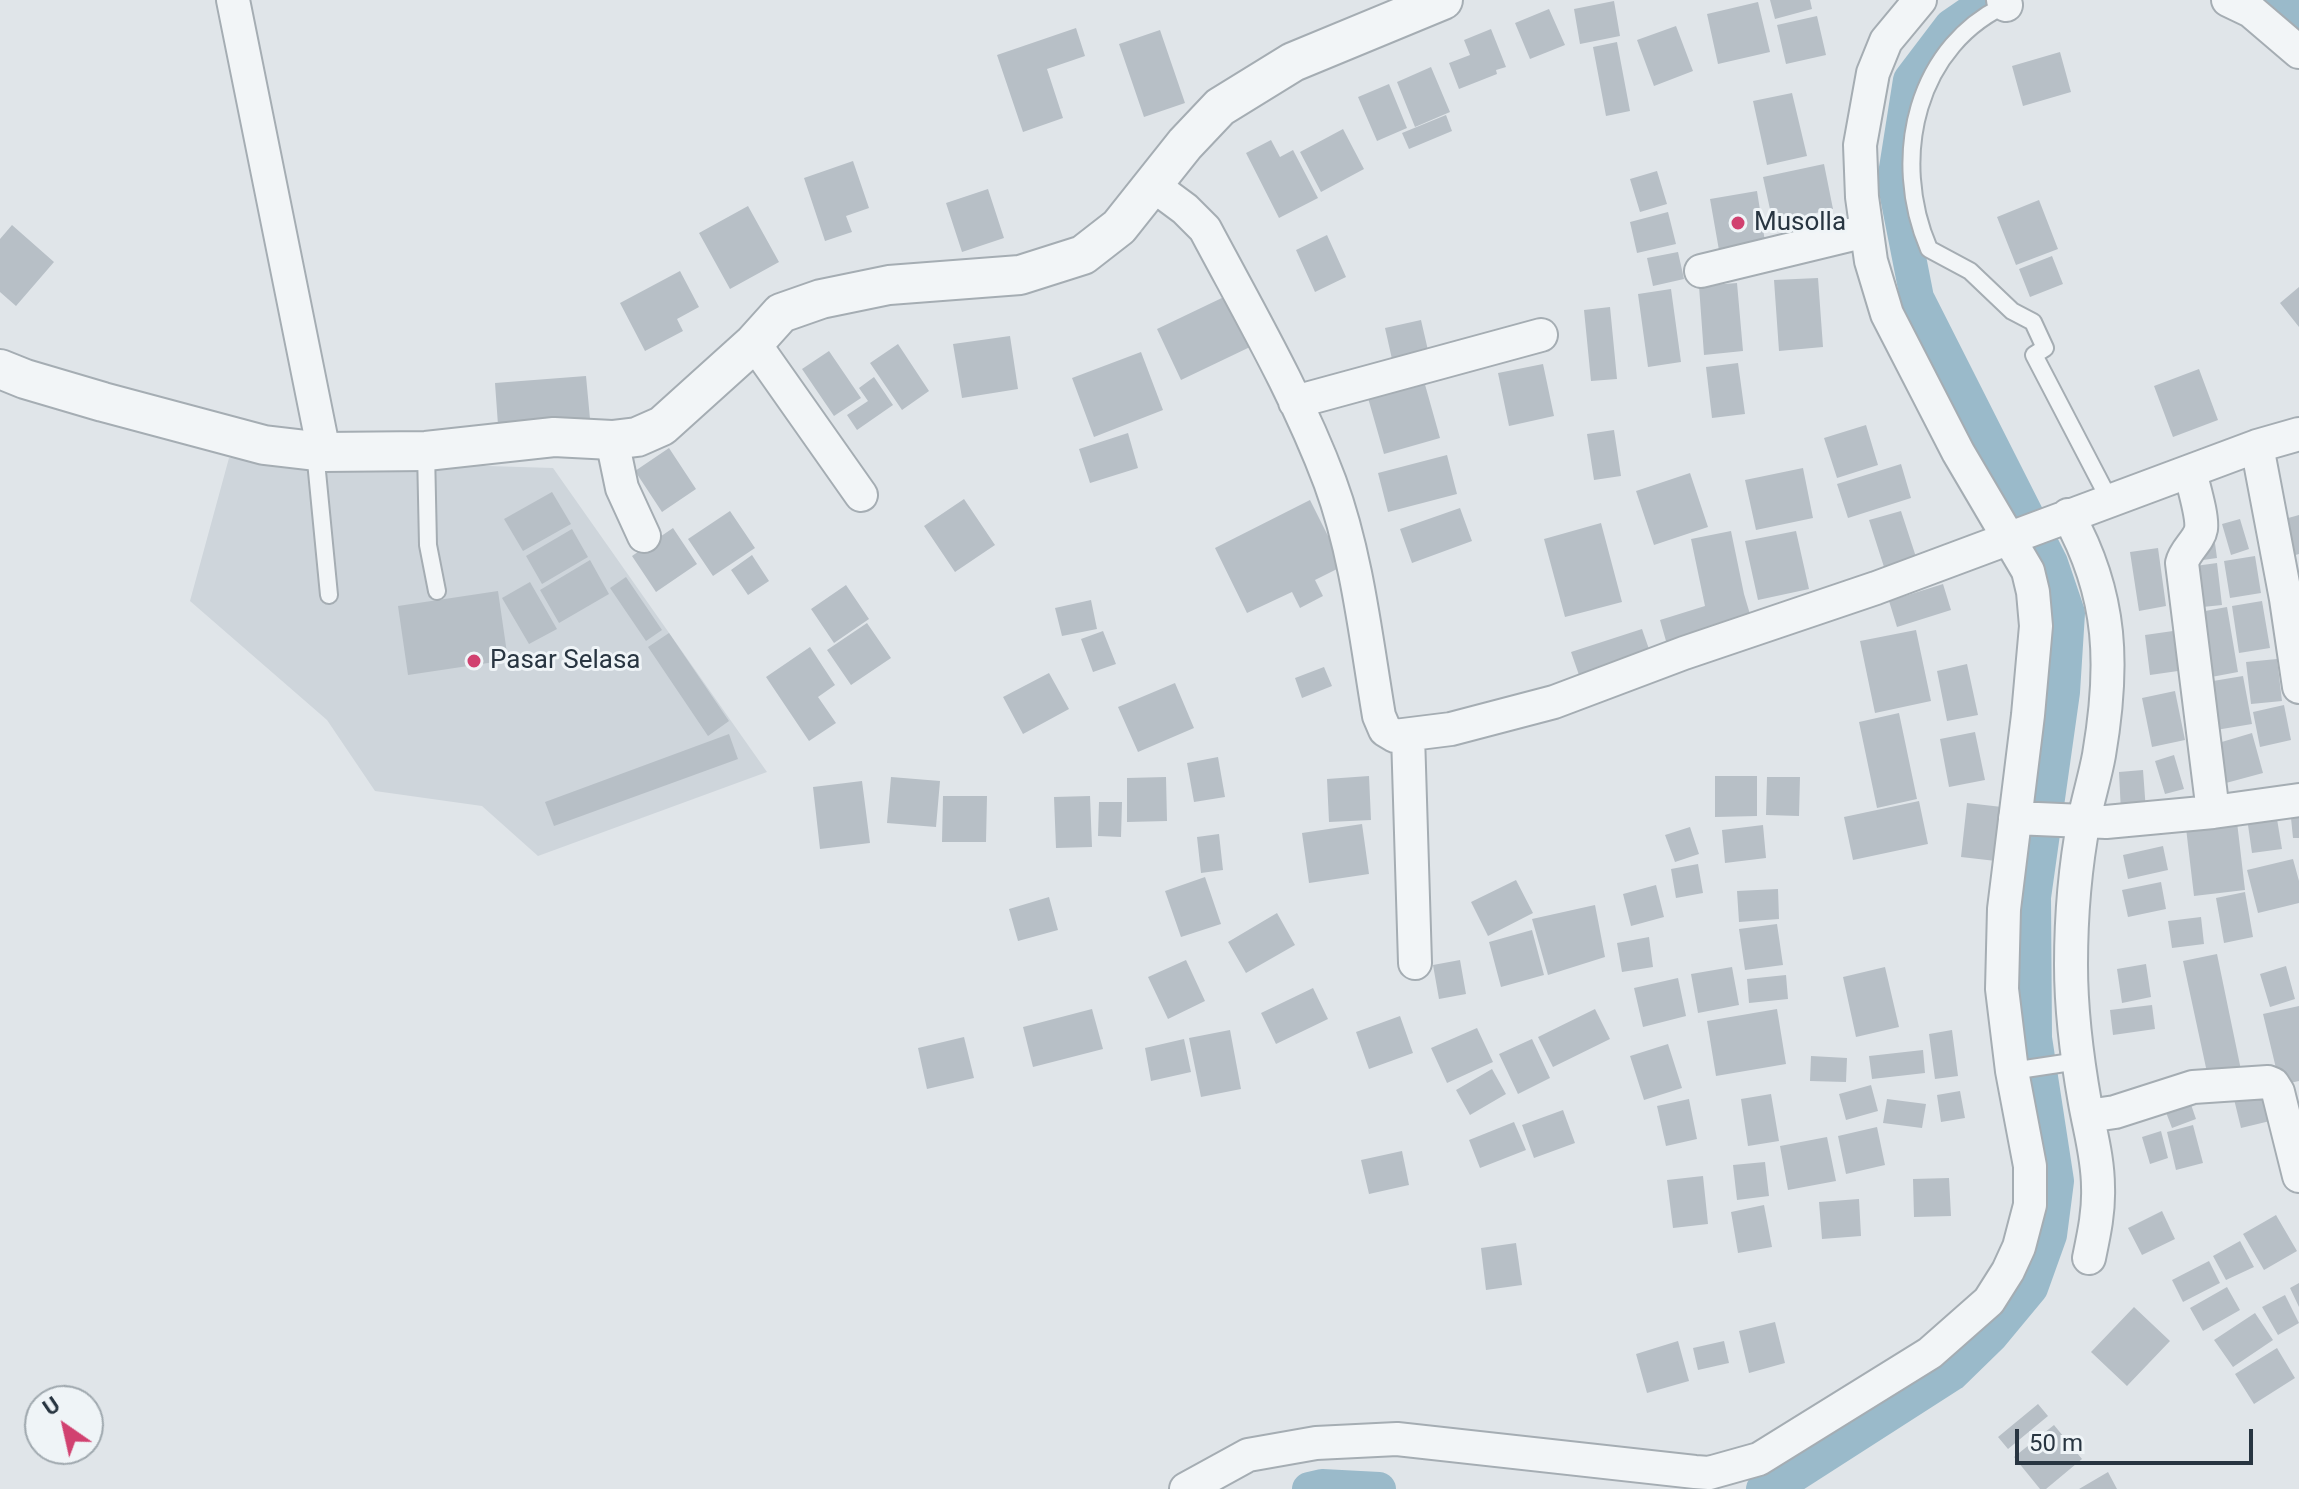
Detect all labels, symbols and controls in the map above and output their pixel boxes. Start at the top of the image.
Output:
place label: Musolla [1754,207,1846,239]
marker: Musolla [1729,214,1747,232]
place label: Pasar Selasa [490,645,640,677]
marker: Pasar Selasa [465,652,483,670]
north arrow [24,1385,104,1465]
text: U [38,1392,64,1421]
scale bar [2019,1413,2257,1463]
text: 50 m [2029,1429,2083,1457]

